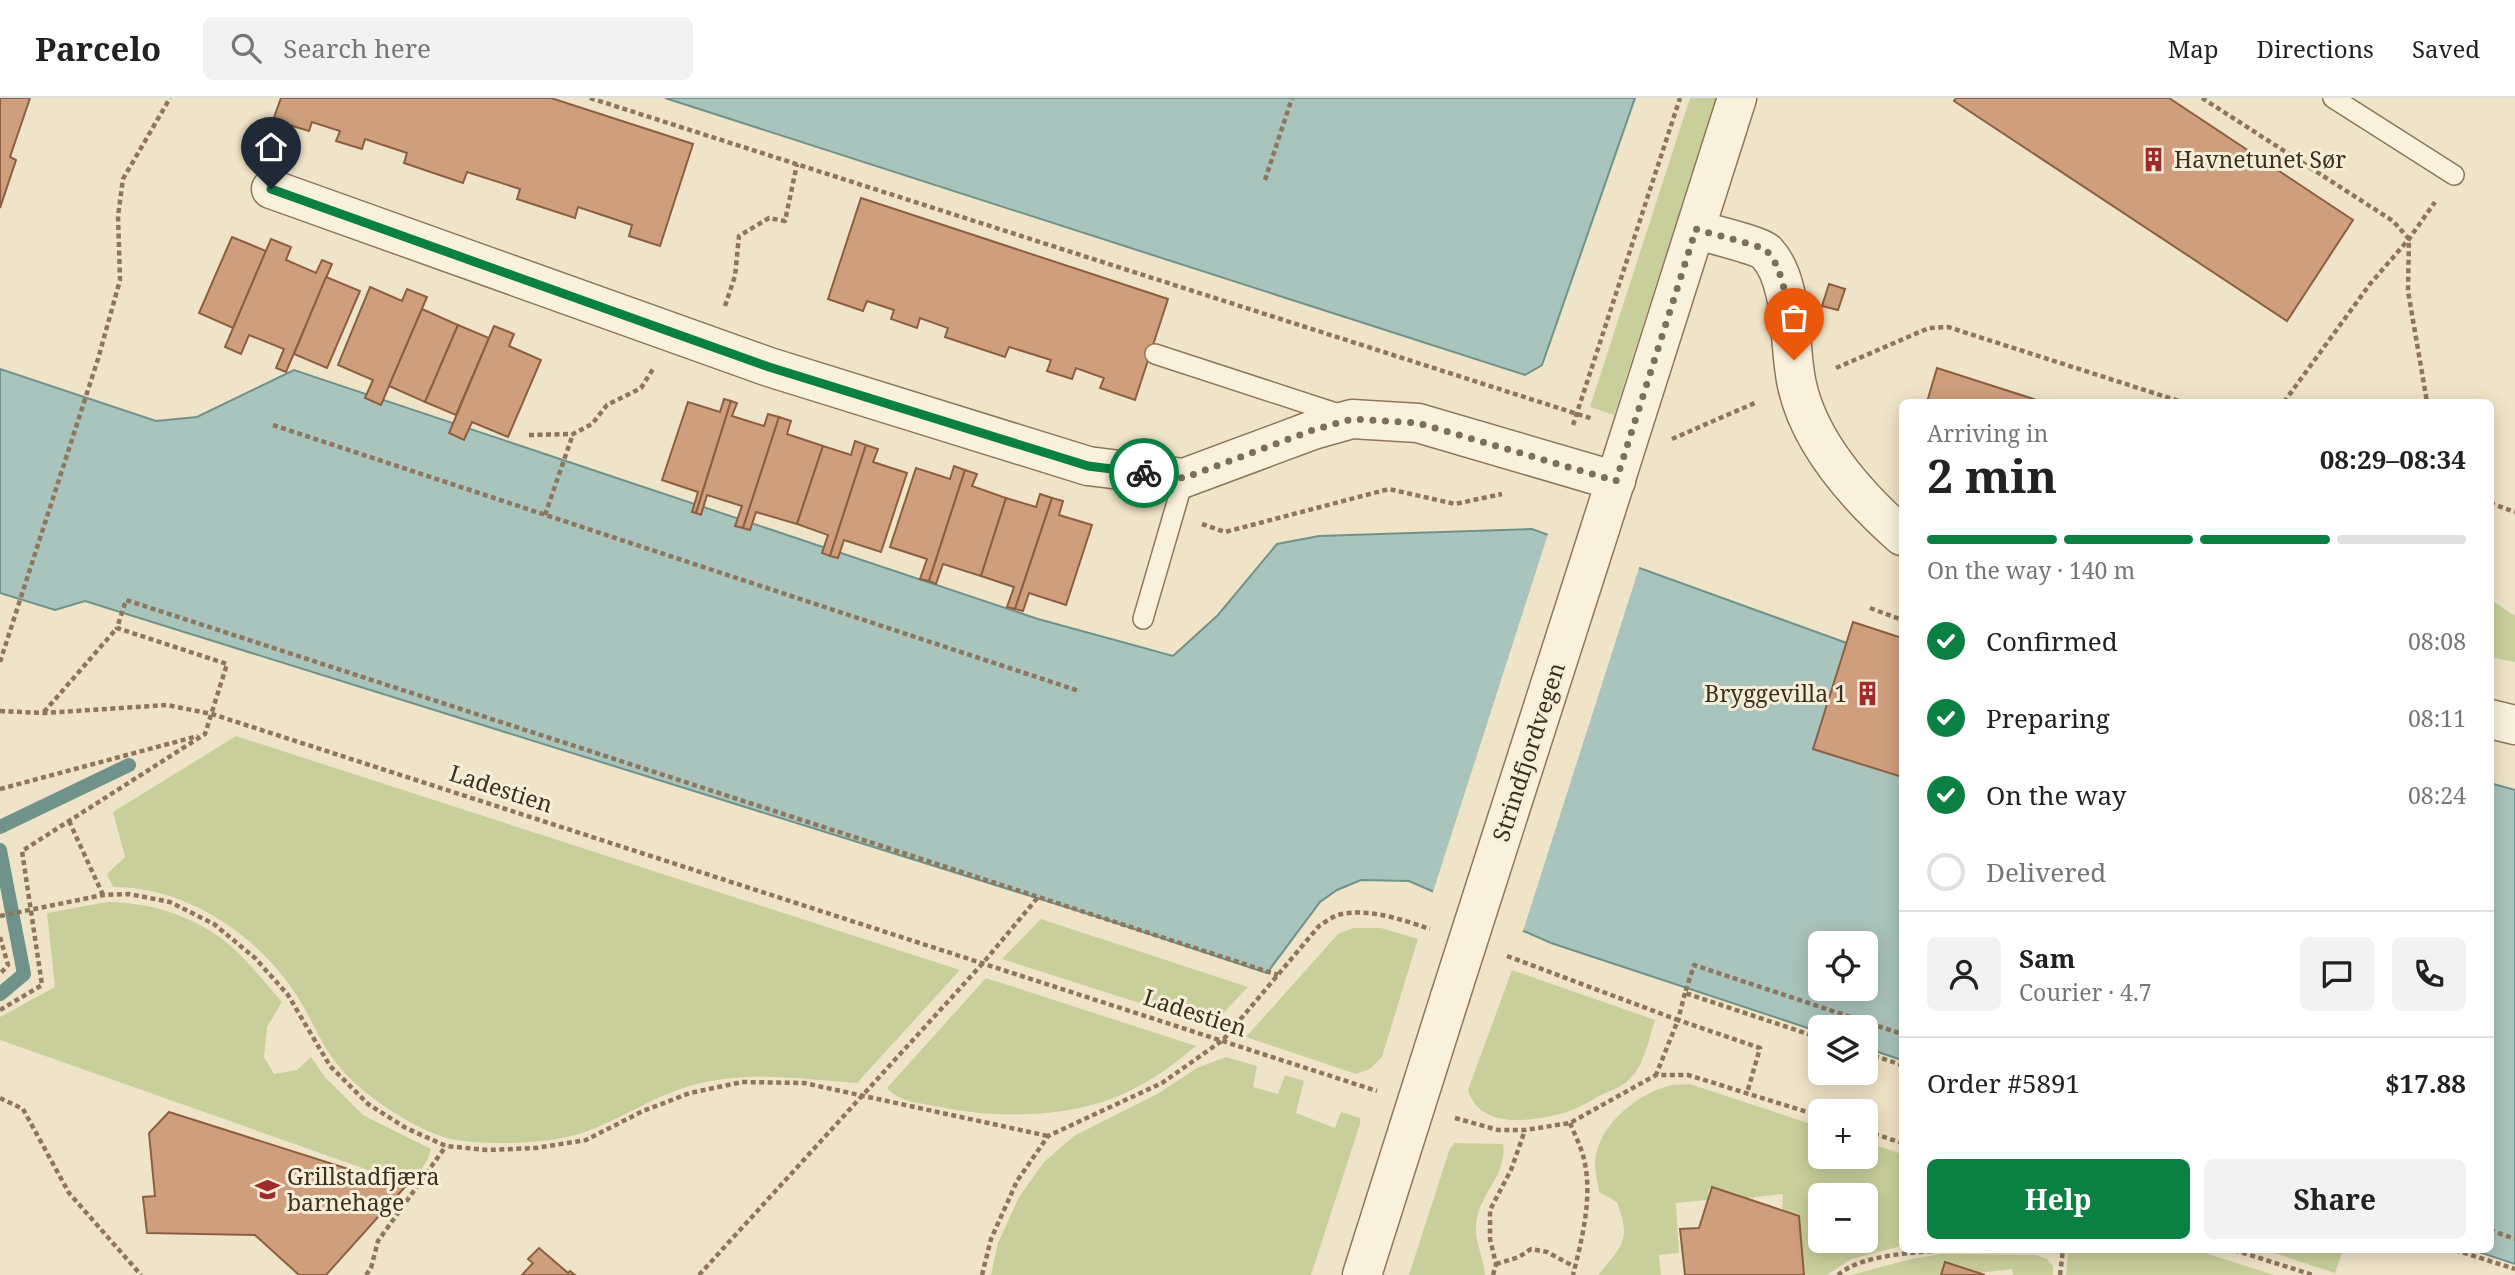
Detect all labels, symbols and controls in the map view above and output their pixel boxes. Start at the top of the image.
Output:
search box [203,17,693,80]
text: Parcelo [35,26,161,71]
icon: search [227,29,265,67]
text: Search here [283,30,431,66]
text: Map [2168,32,2219,65]
text: Directions [2257,32,2374,65]
text: Saved [2412,32,2480,65]
pin [241,117,301,189]
icon: home [252,128,290,166]
place label: Havnetunet Sør [2174,143,2346,175]
building icon: Havnetunet Sør [2140,146,2168,174]
pin [1764,288,1824,360]
icon: bag [1775,299,1813,337]
text: Arriving in [1927,417,2048,449]
courier [1109,438,1179,508]
text: 08:29–08:34 [2320,441,2466,477]
text: 2 min [1927,444,2057,506]
icon: bike [1125,454,1163,492]
text: On the way · 140 m [1927,554,2135,586]
icon: check [1927,622,1965,660]
text: Confirmed [1986,623,2118,659]
text: 08:08 [2408,625,2466,657]
street label: Strindfjordvegen [1484,658,1572,845]
place label: Bryggevilla 1 [1704,677,1847,709]
building icon: Bryggevilla 1 [1853,680,1881,708]
icon: check [1927,699,1965,737]
text: Preparing [1986,700,2110,736]
text: 08:11 [2408,702,2466,734]
street label: Ladestien [446,756,557,820]
icon: check [1927,776,1965,814]
text: On the way [1986,777,2126,813]
text: 08:24 [2408,779,2466,811]
text: Delivered [1986,854,2106,890]
map controls [1808,931,1878,1253]
button: locate [1808,931,1878,1001]
button: person [1927,937,2001,1011]
button: chat [2300,937,2374,1011]
button: phone [2392,937,2466,1011]
text: Sam [2019,940,2075,976]
text: Courier · 4.7 [2019,976,2152,1008]
street label: Ladestien [1140,980,1251,1044]
button: layers [1808,1015,1878,1085]
text: Order #5891 [1927,1065,2080,1101]
text: $17.88 [2385,1065,2466,1101]
button: + [1808,1099,1878,1169]
button: Help [1927,1159,2190,1239]
button: Share [2204,1159,2466,1239]
place label: Grillstadfjæra barnehage [287,1160,439,1218]
school or university icon: Grillstadfjæra barnehage [253,1176,281,1204]
button: − [1808,1183,1878,1253]

